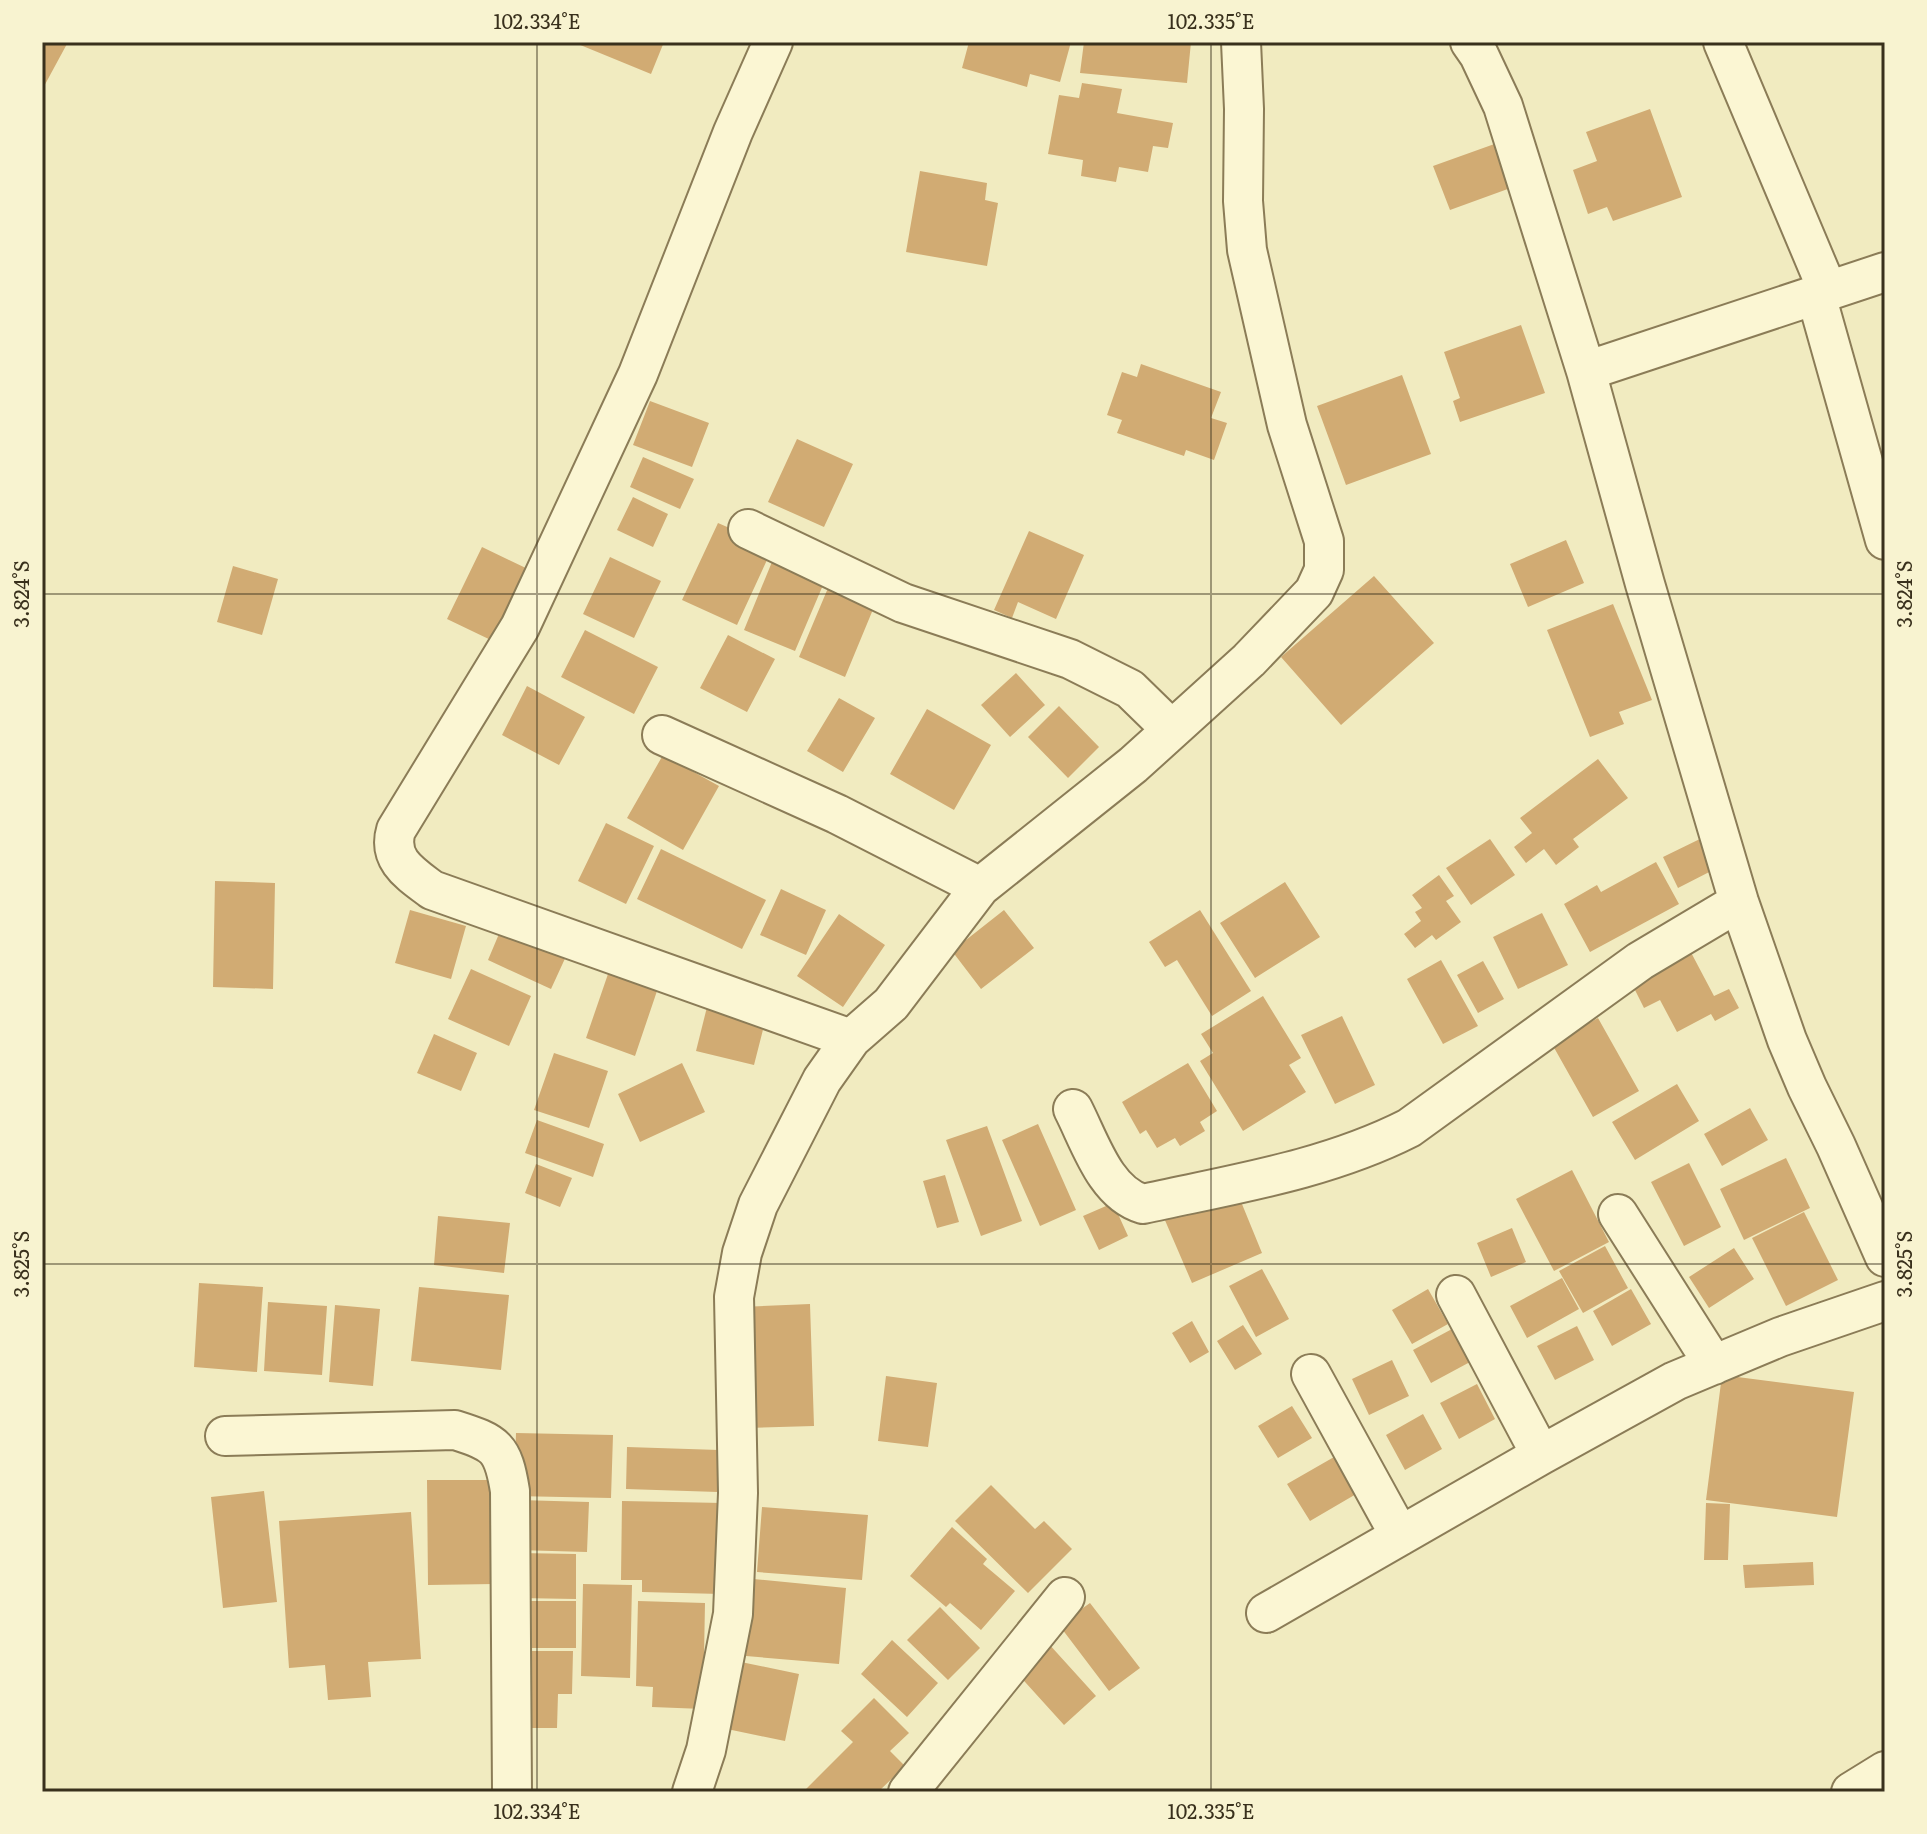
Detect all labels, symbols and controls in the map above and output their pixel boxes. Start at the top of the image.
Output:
text: 102.334°E [493,5,581,35]
text: 102.335°E [1168,5,1254,35]
text: 3.824°S [5,560,35,628]
text: 3.824°S [1888,560,1918,628]
text: 3.825°S [5,1230,35,1298]
text: 3.825°S [1888,1230,1918,1298]
text: 102.334°E [493,1795,581,1825]
text: 102.335°E [1168,1795,1254,1825]

